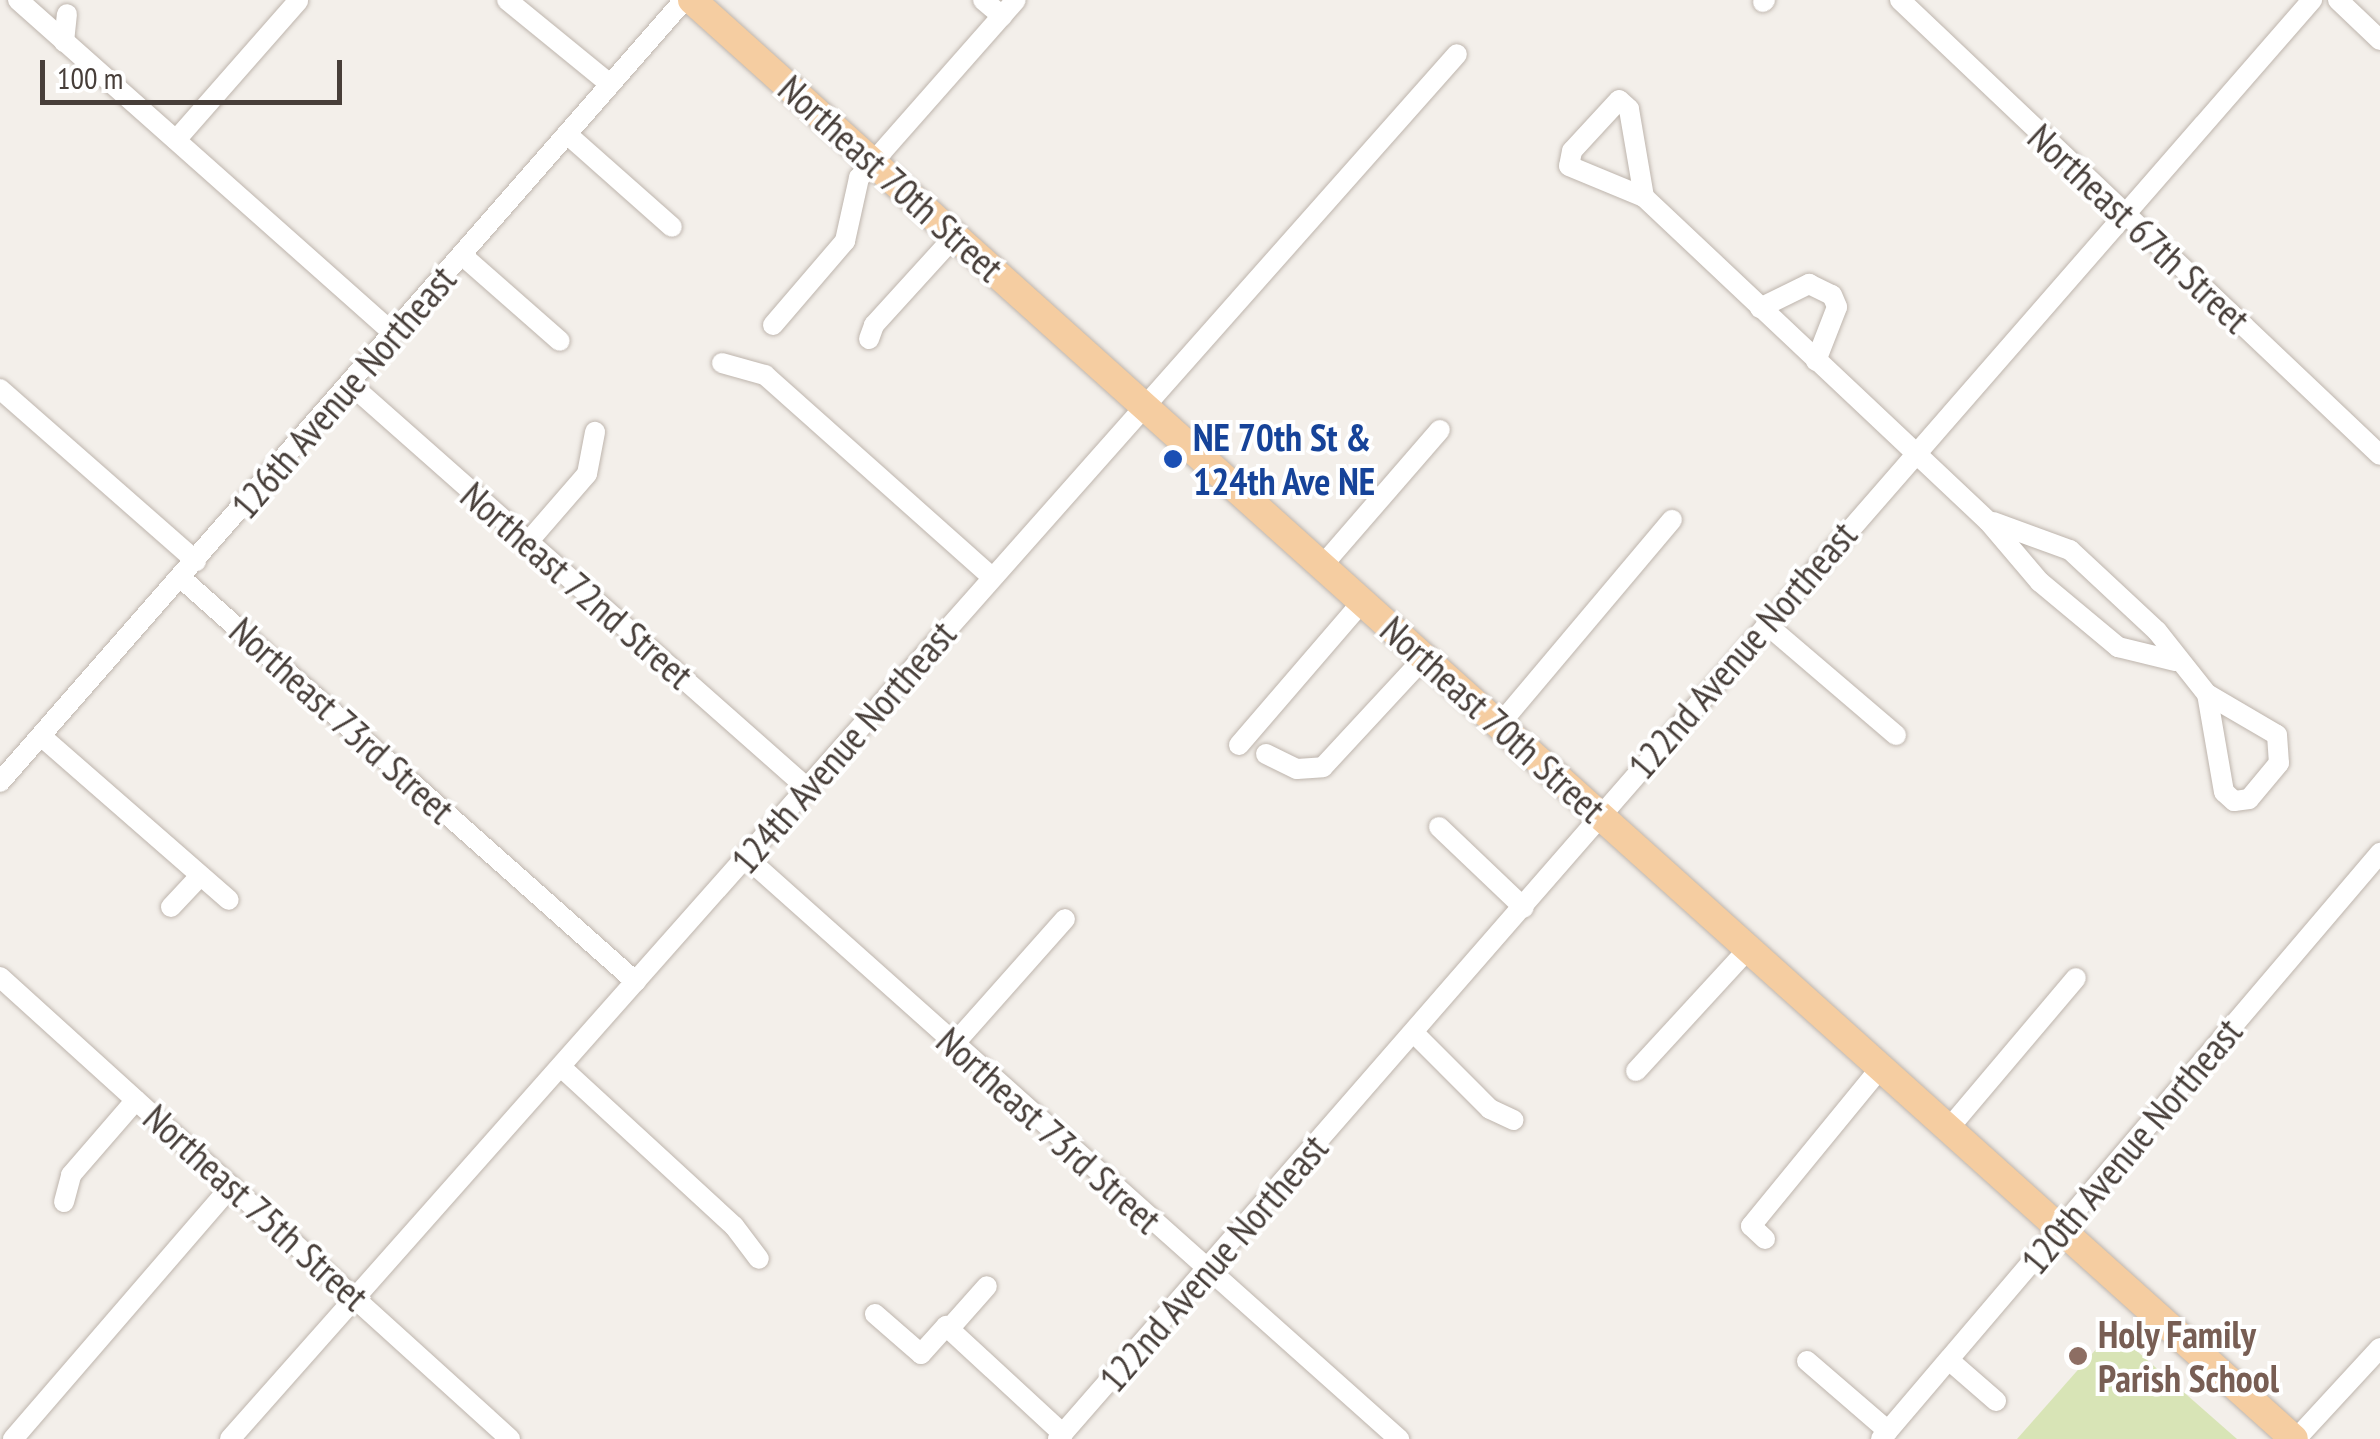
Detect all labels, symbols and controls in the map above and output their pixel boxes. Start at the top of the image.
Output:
scale bar [45,40,348,102]
text: 100 m [57,58,123,97]
street label: Northeast 70th Street [770,65,1012,291]
street label: Northeast 67th Street [2019,114,2259,342]
street label: 126th Avenue Northeast [221,256,465,528]
place label: NE 70th St & 124th Ave NE [1193,414,1376,504]
marker: NE 70th St & 124th Ave NE [1162,448,1184,470]
street label: Northeast 72nd Street [452,472,702,698]
street label: 122nd Avenue Northeast [1618,512,1866,788]
street label: Northeast 70th Street [1372,606,1614,832]
street label: Northeast 73rd Street [221,608,463,832]
street label: 124th Avenue Northeast [721,611,965,883]
street label: 120th Avenue Northeast [2011,1009,2251,1283]
street label: Northeast 73rd Street [928,1018,1170,1242]
street label: Northeast 75th Street [135,1094,377,1320]
street label: 122nd Avenue Northeast [1089,1125,1337,1401]
place label: Holy Family Parish School [2098,1311,2279,1400]
marker: Holy Family Parish School [2067,1345,2089,1367]

